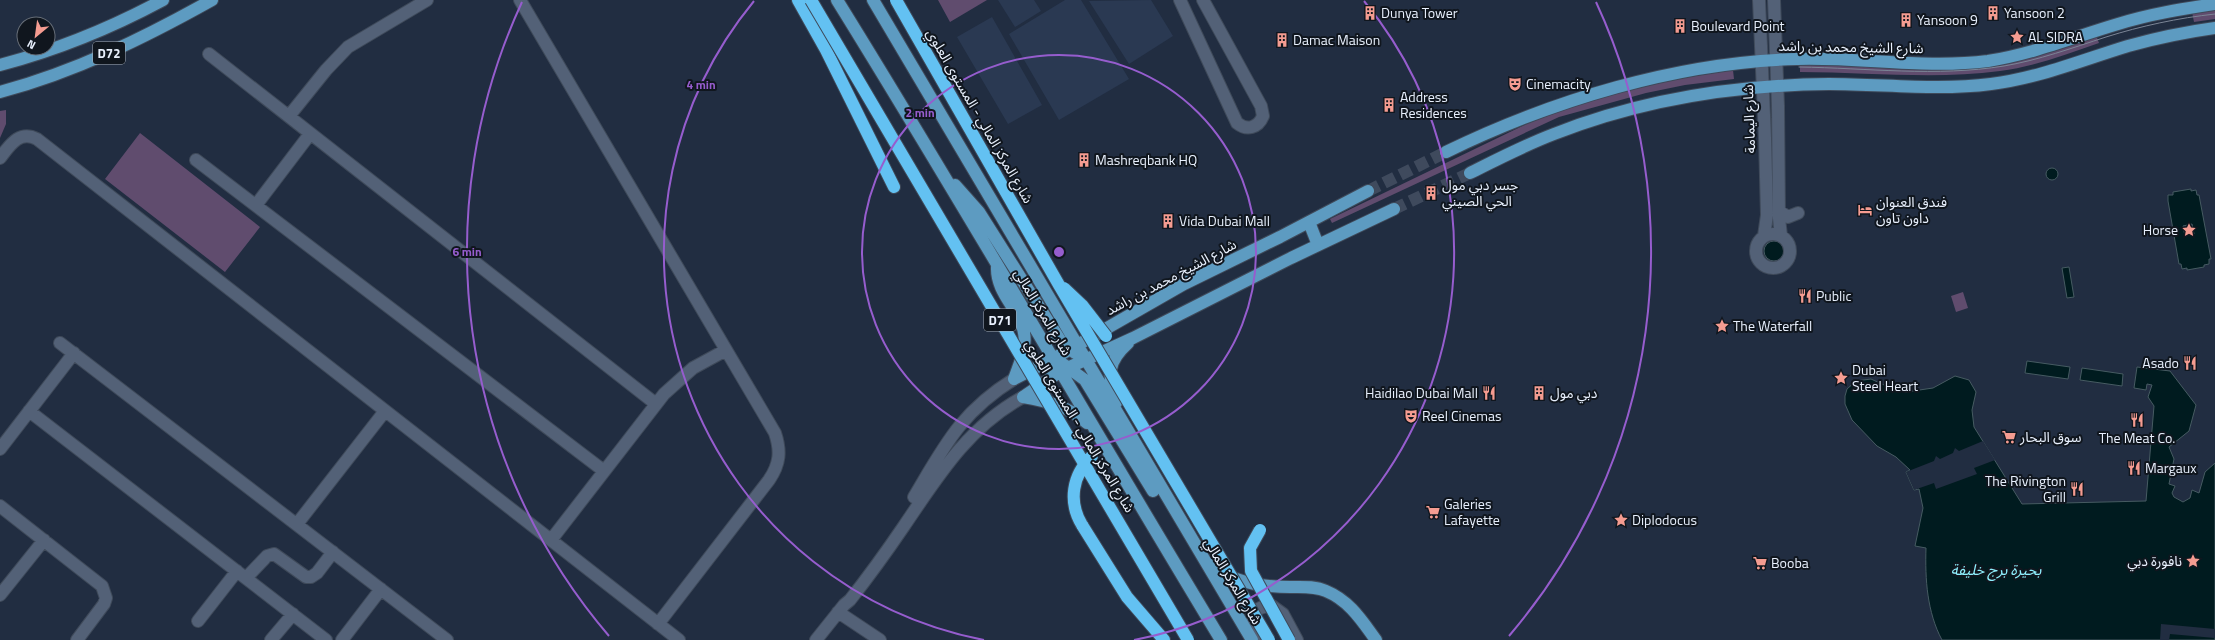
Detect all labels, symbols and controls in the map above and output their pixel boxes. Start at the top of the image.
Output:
place label: Dunya Tower [1381,2,1458,23]
place label: Yansoon 2 [2004,2,2065,23]
building icon: Dunya Tower [1362,5,1378,21]
building icon: Yansoon 2 [1985,5,2001,21]
place label: Yansoon 9 [1917,9,1978,30]
building icon: Yansoon 9 [1898,12,1914,28]
place label: Boulevard Point [1691,15,1785,36]
north arrow [16,16,56,56]
building icon: Boulevard Point [1672,18,1688,34]
street label: شارع المركز المالي - المستوى العلوي [921,25,1039,208]
place label: AL SIDRA [2028,26,2084,47]
place label: Damac Maison [1293,29,1380,50]
place icon: AL SIDRA [2009,29,2025,45]
building icon: Damac Maison [1274,32,1290,48]
street label: شارع الشيخ محمد بن راشد [1778,35,1924,59]
text: N [24,36,38,54]
road number: D72 [93,42,125,64]
place label: Cinemacity [1526,73,1591,94]
text: 4 min [686,75,716,94]
theatre icon: Cinemacity [1507,76,1523,92]
street label: شارع اليمامة [1737,84,1761,154]
place label: Address Residences [1400,86,1467,123]
building icon: Address Residences [1381,97,1397,113]
text: 2 min [905,103,935,122]
place label: Mashreqbank HQ [1095,149,1197,170]
building icon: Mashreqbank HQ [1076,152,1092,168]
place label: جسر دبي مول الحي الصيني [1442,174,1518,212]
building icon: جسر دبي مول الحي الصيني [1423,185,1439,201]
place label: فندق العنوان داون تاون [1876,191,1947,228]
hotel icon: فندق العنوان داون تاون [1857,202,1873,218]
place label: Vida Dubai Mall [1179,210,1270,231]
building icon: Vida Dubai Mall [1160,213,1176,229]
place label: Horse [2143,219,2178,240]
place icon: Horse [2181,222,2197,238]
street label: شارع الشيخ محمد بن راشد [1102,233,1240,321]
text: 6 min [452,242,482,261]
centre of rings [1052,245,1066,259]
street label: شارع المركز المالي [1008,264,1078,360]
place label: Public [1816,285,1852,306]
restaurant icon: Public [1797,288,1813,304]
road number: D71 [984,309,1016,331]
place label: The Waterfall [1733,315,1812,336]
place icon: The Waterfall [1714,318,1730,334]
street label: شارع المركز المالي - المستوى العلوي [1019,335,1141,517]
place label: Asado [2142,352,2179,373]
restaurant icon: Asado [2182,355,2198,371]
place label: Dubai Steel Heart [1852,359,1918,396]
place icon: Dubai Steel Heart [1833,370,1849,386]
place label: Haidilao Dubai Mall [1365,382,1478,403]
place label: دبي مول [1550,382,1598,404]
restaurant icon: Haidilao Dubai Mall [1481,385,1497,401]
building icon: دبي مول [1531,385,1547,401]
place label: Reel Cinemas [1422,405,1501,426]
theatre icon: Reel Cinemas [1403,408,1419,424]
restaurant icon: The Meat Co. [2129,412,2145,428]
place label: سوق البحار [2019,426,2081,447]
place label: The Meat Co. [2099,427,2175,448]
supermarket icon: سوق البحار [2001,429,2017,445]
place label: Margaux [2145,457,2197,478]
restaurant icon: Margaux [2126,460,2142,476]
place label: The Rivington Grill [1985,470,2066,507]
restaurant icon: The Rivington Grill [2069,481,2085,497]
place label: Galeries Lafayette [1444,493,1500,530]
supermarket icon: Galeries Lafayette [1425,504,1441,520]
place label: Diplodocus [1632,509,1697,530]
place icon: Diplodocus [1613,512,1629,528]
street label: شارع المركز المالي [1198,533,1268,629]
place label: نافورة دبي [2127,550,2182,572]
place label: Booba [1771,552,1809,573]
place icon: نافورة دبي [2185,553,2201,569]
supermarket icon: Booba [1752,555,1768,571]
water label: بحيرة برج خليفة [1951,558,2042,581]

